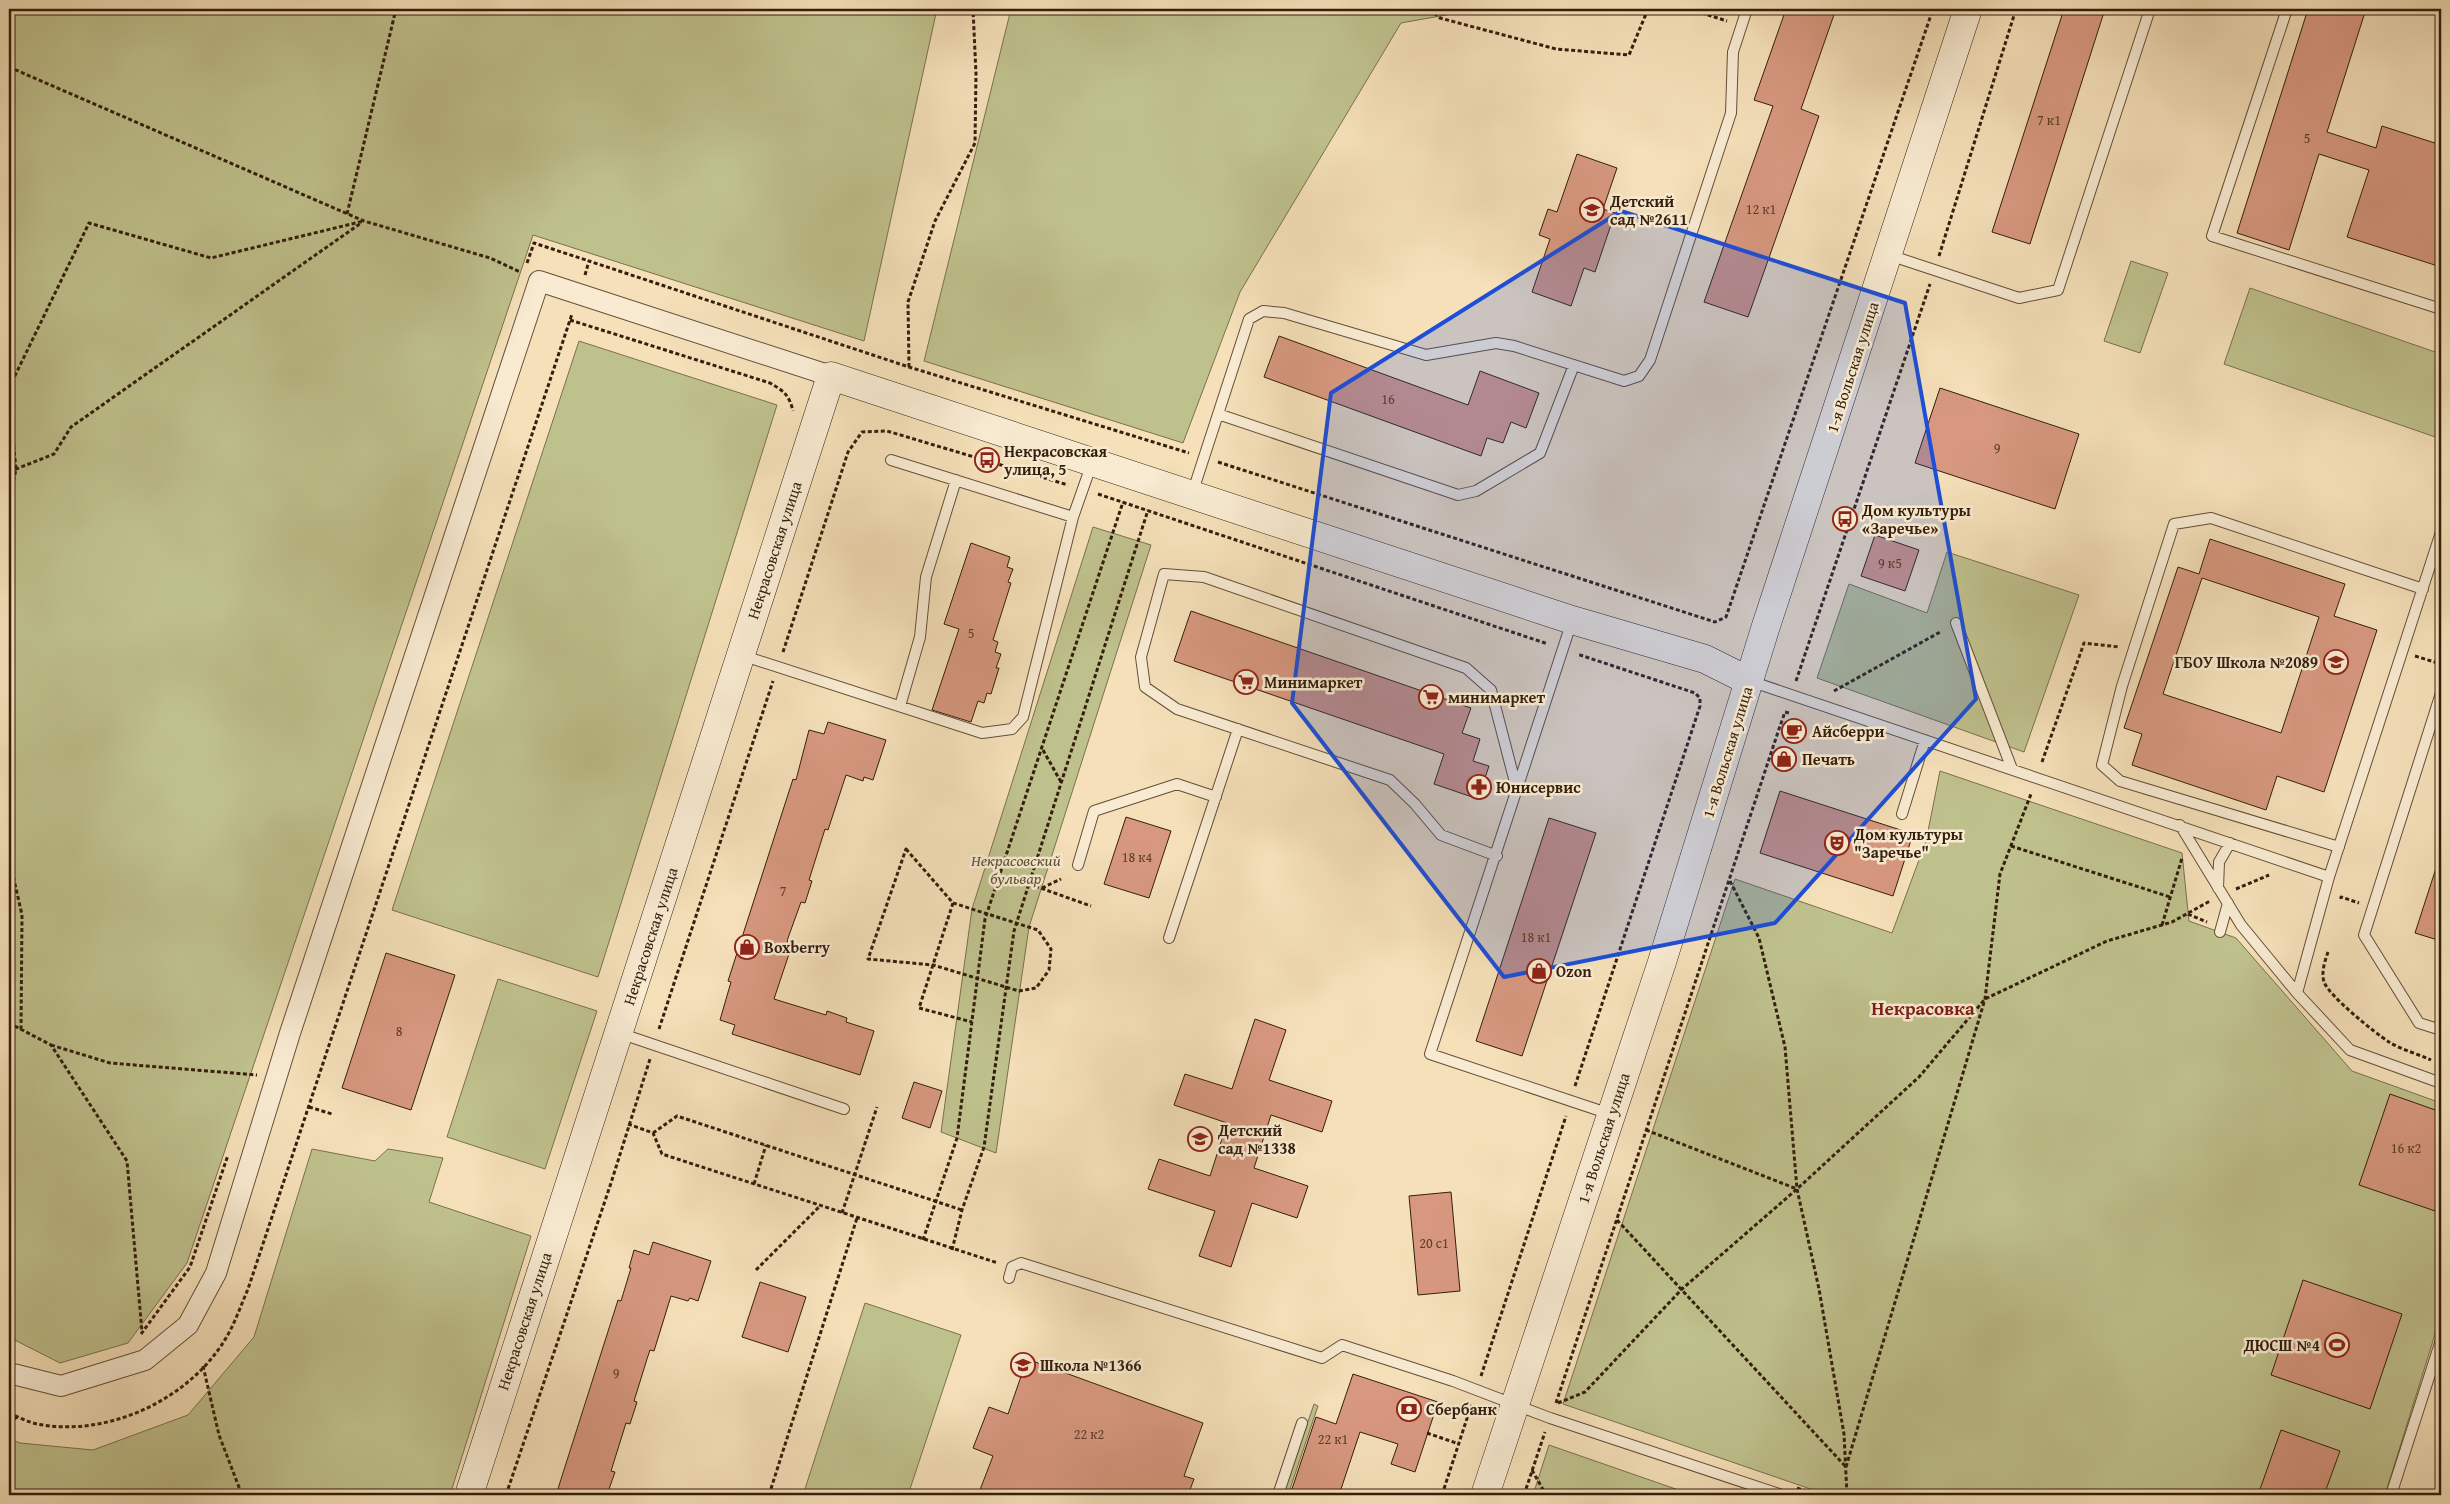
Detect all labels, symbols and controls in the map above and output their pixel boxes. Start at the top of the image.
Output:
house number: 7 к1 [2037,110,2061,130]
house number: 5 [2304,128,2310,148]
place label: Детский сад №2611 [1609,189,1688,231]
school or university icon: Детский сад №2611 [1579,197,1605,223]
house number: 12 к1 [1746,199,1776,219]
street label: 1-я Вольская улица [1820,298,1885,436]
house number: 16 [1381,389,1395,409]
house number: 9 [1994,438,2001,458]
place label: Некрасовская улица, 5 [1003,439,1108,481]
bus stop icon: Некрасовская улица, 5 [974,447,1000,473]
street label: Некрасовская улица [740,478,808,622]
place label: Дом культуры «Заречье» [1861,498,1972,540]
bus stop icon: Дом культуры «Заречье» [1832,506,1858,532]
house number: 9 к5 [1878,553,1902,573]
house number: 5 [968,623,974,643]
school or university icon: ГБОУ Школа №2089 [2323,649,2349,675]
place label: ГБОУ Школа №2089 [2175,650,2318,674]
supermarket icon: Минимаркет [1233,669,1259,695]
place label: Минимаркет [1264,670,1363,694]
street label: 1-я Вольская улица [1696,683,1759,821]
supermarket icon: минимаркет [1418,684,1444,710]
place label: минимаркет [1448,685,1545,709]
cafe icon: Айсберри [1781,718,1807,744]
place label: Айсберри [1812,719,1884,743]
shop icon: Печать [1771,746,1797,772]
place label: Печать [1802,747,1855,771]
pharmacy icon: Юнисервис [1466,774,1492,800]
place label: Юнисервис [1496,775,1581,799]
place label: Дом культуры "Заречье" [1853,822,1964,864]
theatre icon: Дом культуры "Заречье" [1824,830,1850,856]
house number: 18 к4 [1122,847,1153,867]
park label: Некрасовский бульвар [971,848,1061,890]
street label: Некрасовская улица [616,864,684,1008]
house number: 7 [780,881,787,901]
house number: 18 к1 [1521,927,1551,947]
shop icon: Boxberry [734,934,760,960]
place label: Boxberry [764,935,831,959]
shop icon: Ozon [1526,958,1552,984]
place label: Ozon [1556,959,1592,983]
district label: Некрасовка [1871,994,1975,1022]
house number: 8 [396,1021,403,1041]
street label: 1-я Вольская улица [1571,1069,1636,1207]
place label: Детский сад №1338 [1217,1118,1296,1160]
school or university icon: Детский сад №1338 [1187,1126,1213,1152]
house number: 16 к2 [2391,1138,2421,1158]
house number: 20 с1 [1419,1233,1449,1253]
street label: Некрасовская улица [490,1249,558,1393]
sports icon: ДЮСШ №4 [2324,1332,2350,1358]
place label: ДЮСШ №4 [2243,1333,2320,1357]
school or university icon: Школа №1366 [1010,1352,1036,1378]
place label: Школа №1366 [1040,1353,1142,1377]
house number: 9 [613,1363,620,1383]
bank icon: Сбербанк [1396,1396,1422,1422]
place label: Сбербанк [1426,1397,1497,1421]
house number: 22 к2 [1074,1424,1104,1444]
house number: 22 к1 [1318,1429,1348,1449]

